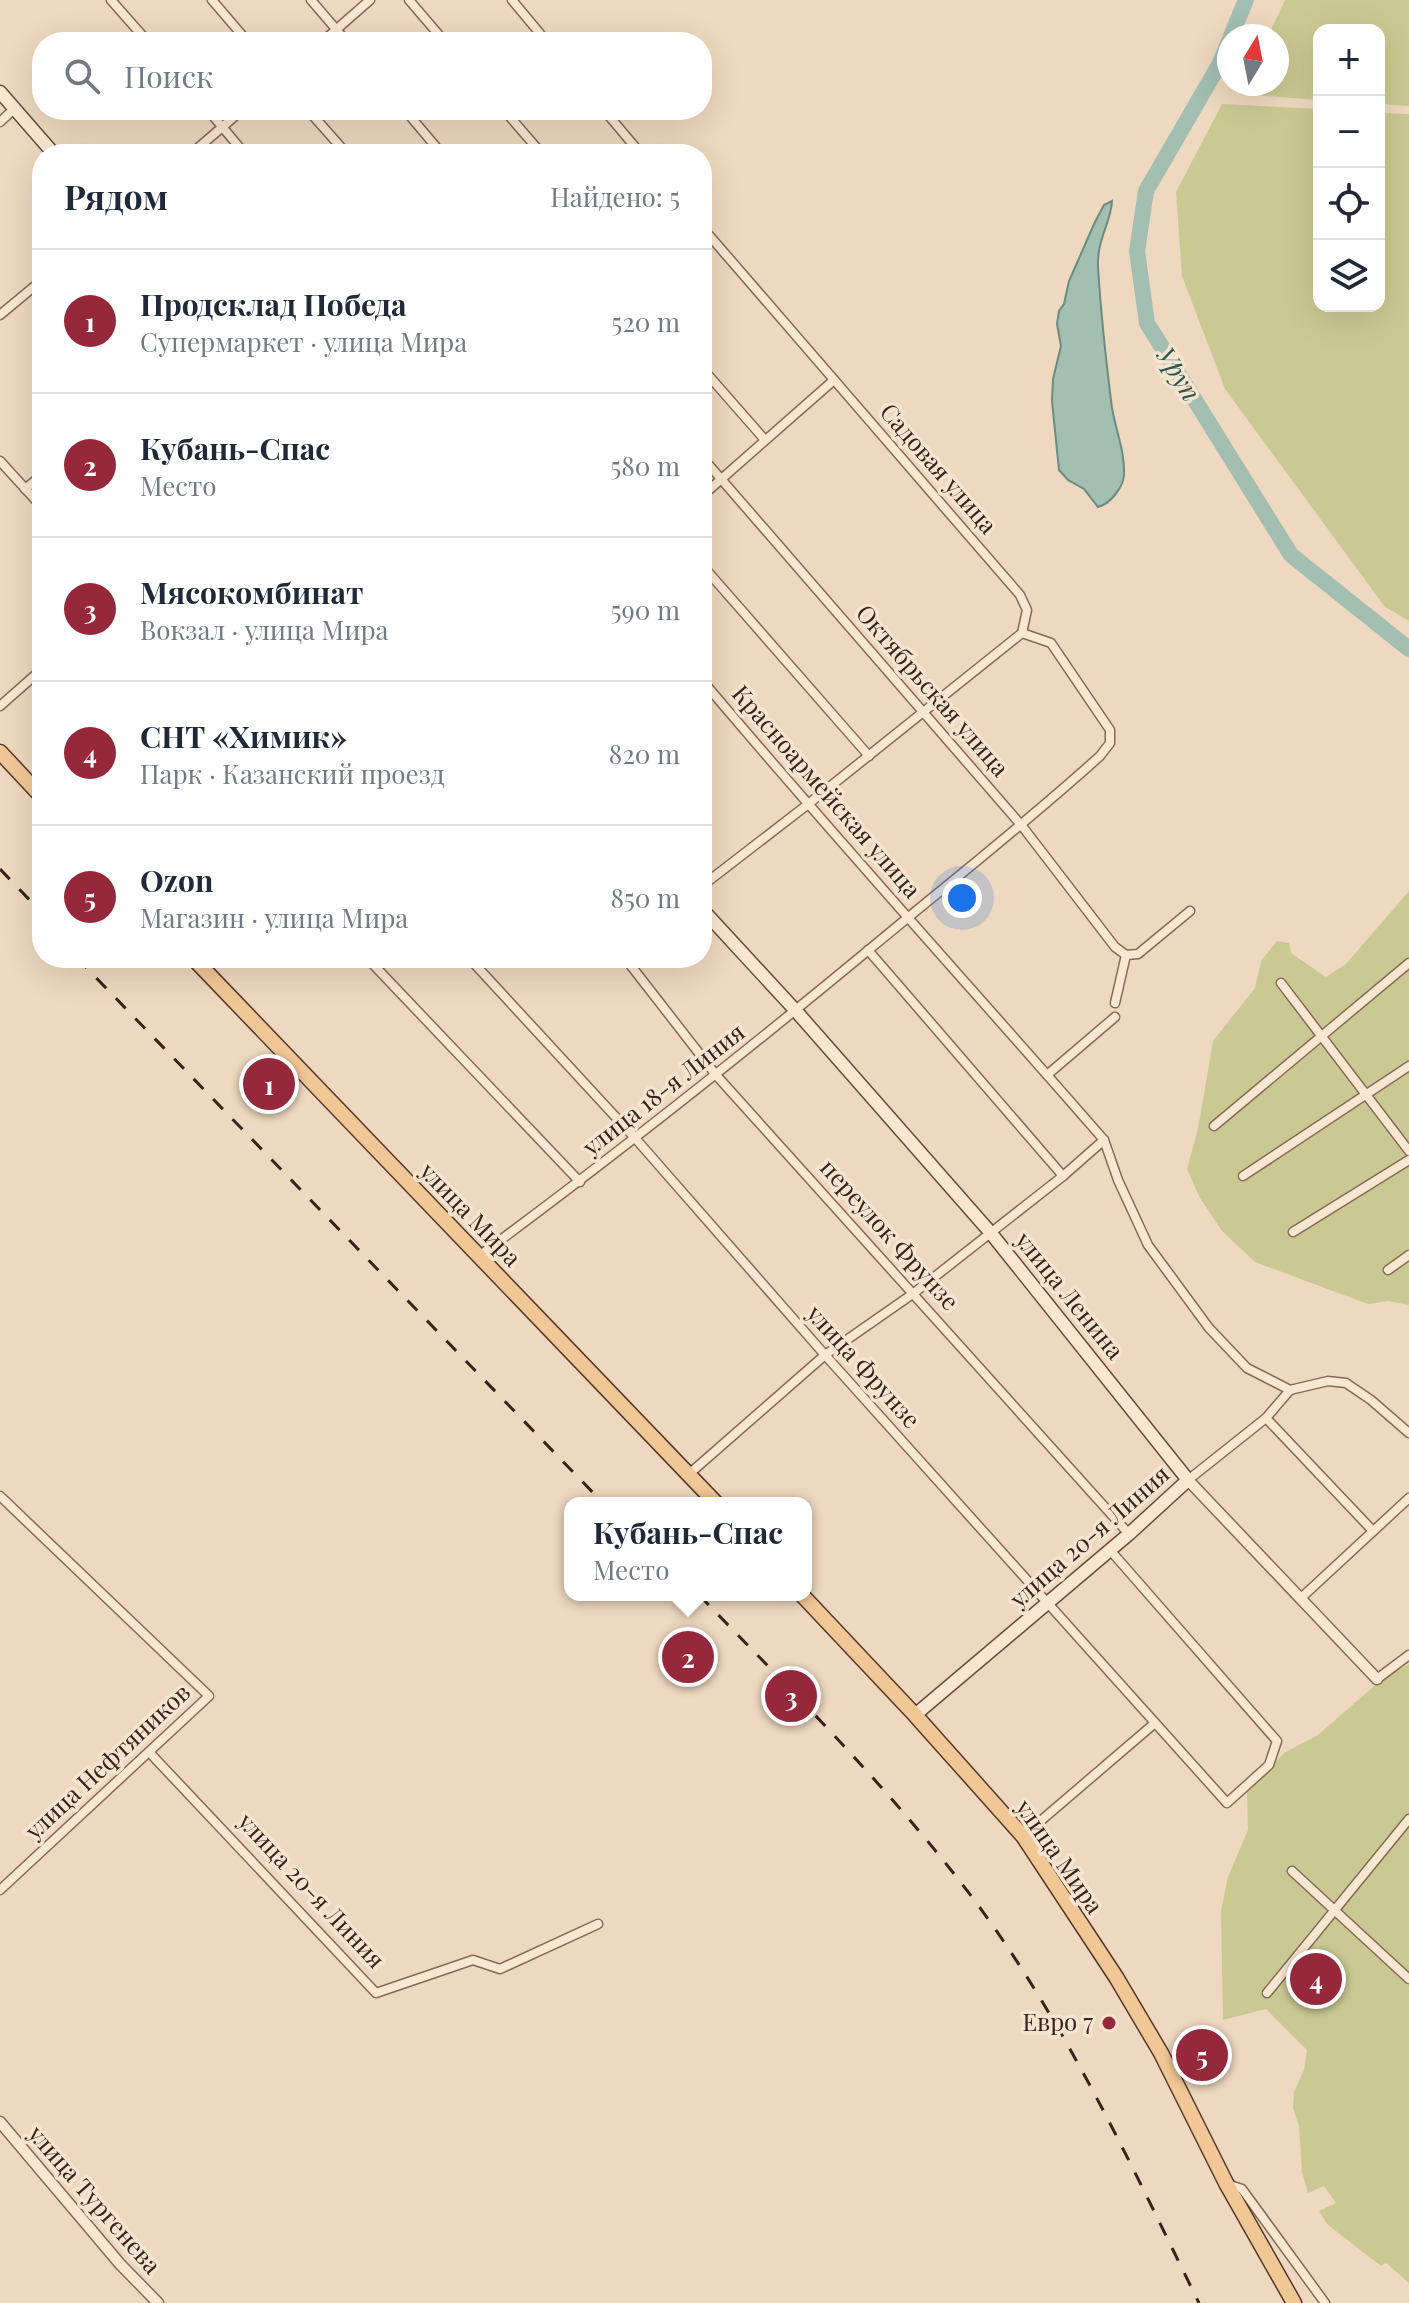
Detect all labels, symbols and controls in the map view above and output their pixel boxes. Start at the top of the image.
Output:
north arrow [1217,24,1289,96]
map controls [1313,24,1385,312]
button: + [1313,24,1385,96]
search box [32,32,712,120]
icon: search [60,54,104,98]
text: Поиск [124,56,213,96]
button: − [1313,96,1385,168]
button: locate [1313,168,1385,240]
text: Рядом [64,173,168,219]
text: Найдено: 5 [550,179,680,214]
button: layers [1313,240,1385,312]
text: Продсклад Победа [140,284,407,324]
text: 1 [85,304,95,339]
text: 520 m [612,304,680,339]
text: Супермаркет · улица Мира [140,324,467,359]
water label: Уруп [1149,339,1209,407]
street label: Садовая улица [874,396,1005,540]
text: Кубань-Спас [140,428,330,468]
text: 2 [83,448,97,483]
text: 580 m [611,448,680,483]
text: Место [140,468,217,503]
text: Мясокомбинат [140,572,363,612]
text: 3 [84,592,96,627]
text: 590 m [611,592,680,627]
street label: Октябрьская улица [850,597,1017,782]
text: Вокзал · улица Мира [140,612,389,647]
street label: Красноармейская улица [726,677,929,904]
text: СНТ «Химик» [140,716,347,756]
text: 4 [83,736,97,771]
text: 820 m [609,736,680,771]
text: Парк · Казанский проезд [140,756,445,791]
text: Ozon [140,860,213,900]
your location [942,878,982,918]
text: 5 [84,880,96,915]
text: 850 m [611,880,680,915]
text: Магазин · улица Мира [140,900,408,935]
street label: улица 18-я Линия [574,1015,750,1162]
pin: 1 [243,1054,295,1114]
street label: переулок Фрунзе [814,1151,967,1316]
street label: улица Мира [413,1154,529,1272]
street label: улица Ленина [1009,1224,1132,1365]
street label: улица Фрунзе [800,1297,928,1434]
street label: улица 20-я Линия [1001,1457,1175,1614]
popup [564,1497,812,1601]
text: Кубань-Спас [593,1512,783,1552]
text: Место [593,1552,670,1587]
pin: 2 [662,1627,714,1687]
pin: 3 [765,1666,817,1726]
street label: улица Нефтяников [16,1676,196,1846]
street label: улица Мира [1009,1792,1112,1919]
street label: улица 20-я Линия [231,1804,393,1974]
pin: 4 [1290,1949,1342,2009]
place label: Евро 7 [1022,2005,1093,2037]
marker: Евро 7 [1100,2014,1118,2032]
pin: 5 [1176,2025,1228,2085]
street label: улица Тургенева [21,2117,169,2280]

